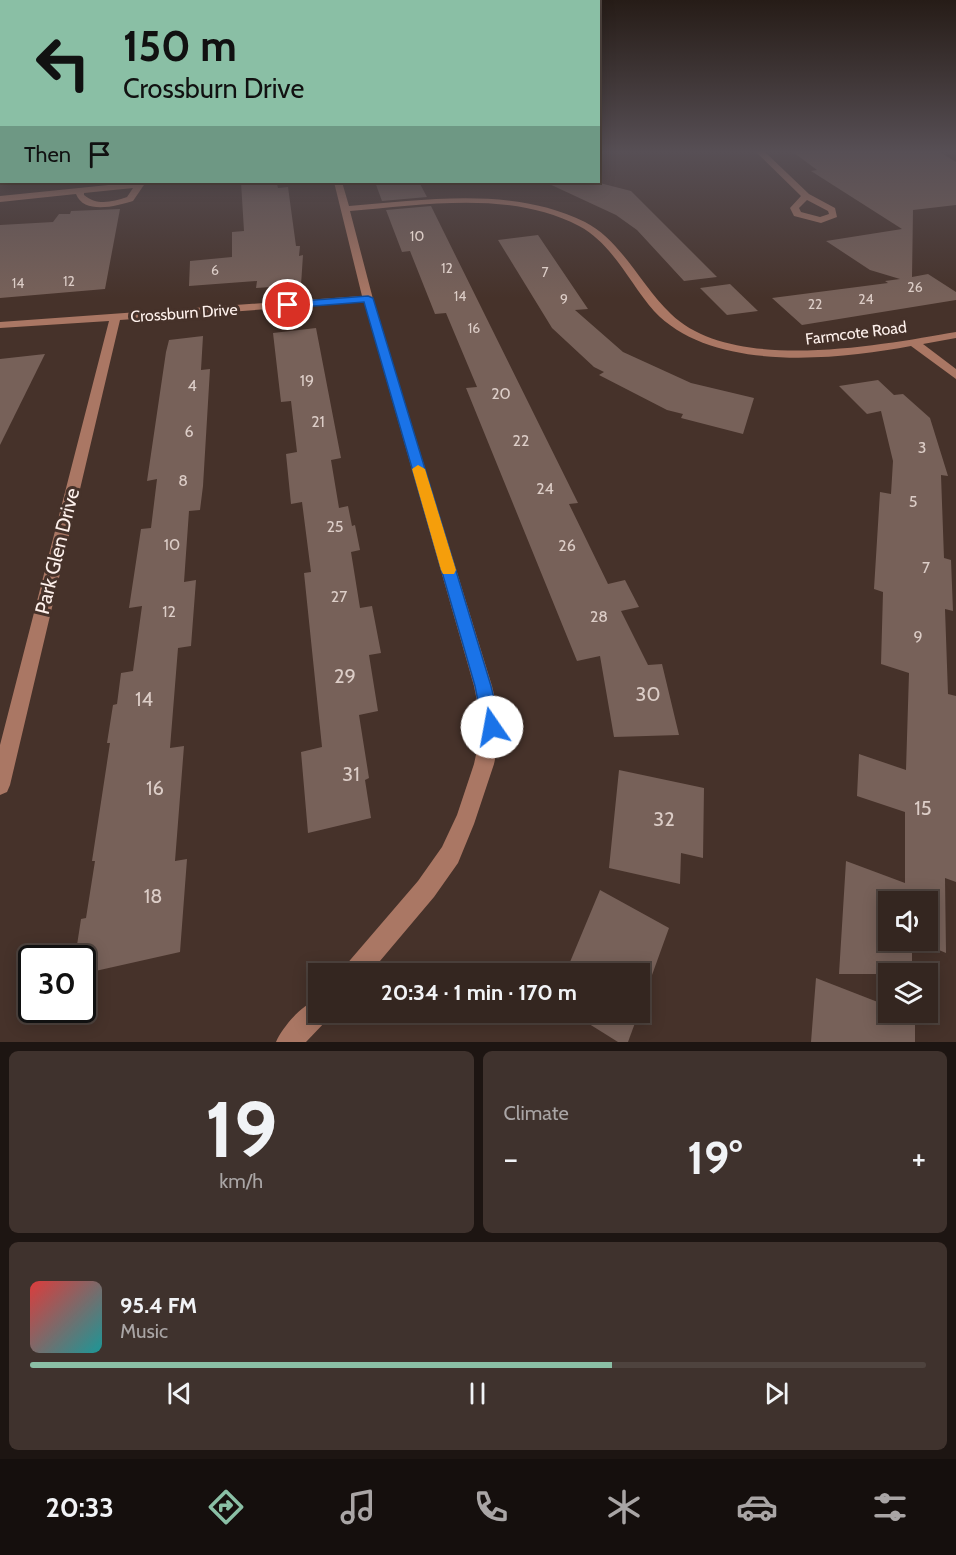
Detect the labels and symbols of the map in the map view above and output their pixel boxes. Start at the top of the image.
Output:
house number: 10 [410,227,424,245]
house number: 12 [441,259,453,277]
house number: 6 [211,261,219,279]
house number: 7 [541,263,549,281]
house number: 12 [63,272,75,290]
house number: 14 [12,274,24,292]
house number: 26 [907,278,923,296]
pin [262,279,313,330]
house number: 14 [454,287,466,305]
house number: 9 [560,290,568,308]
house number: 24 [858,290,874,308]
house number: 22 [808,295,822,313]
street label: Crossburn Drive [130,300,238,326]
street label: Farmcote Road [804,317,908,349]
house number: 16 [468,319,480,337]
house number: 19 [300,371,314,390]
house number: 4 [187,376,197,395]
house number: 20 [491,384,511,403]
house number: 21 [311,412,325,431]
house number: 6 [184,422,194,441]
house number: 22 [513,431,529,450]
house number: 3 [918,438,926,457]
house number: 8 [178,471,188,490]
house number: 24 [536,479,554,498]
street label: Park Glen Drive [30,485,84,617]
house number: 5 [909,492,917,511]
house number: 25 [326,517,344,536]
house number: 10 [164,535,180,554]
house number: 26 [558,536,576,555]
house number: 7 [922,558,930,577]
house number: 27 [331,587,347,606]
house number: 12 [162,602,176,621]
house number: 28 [590,607,608,626]
house number: 9 [913,627,923,646]
house number: 29 [334,664,356,688]
house number: 30 [636,682,660,706]
house number: 14 [135,687,153,711]
position arrow [460,695,524,759]
house number: 31 [342,762,360,786]
house number: 16 [146,776,164,800]
house number: 15 [914,796,932,820]
house number: 32 [653,807,675,831]
house number: 18 [144,884,162,908]
speed limit sign: 30 [18,945,96,1023]

